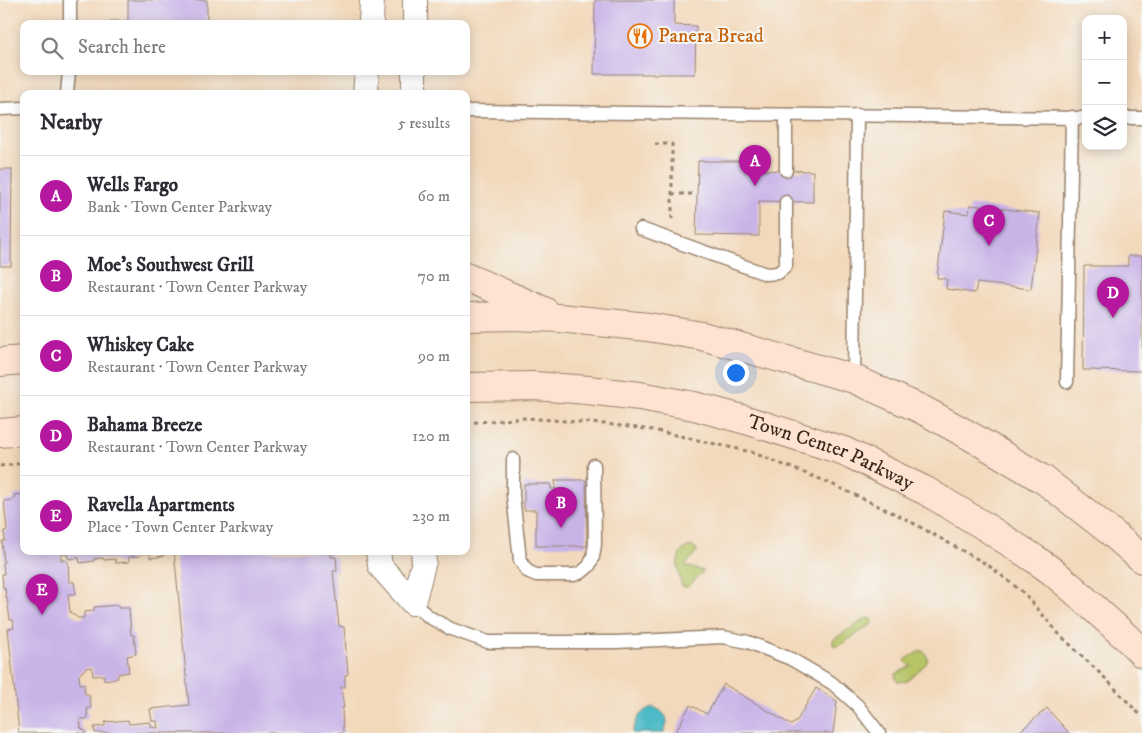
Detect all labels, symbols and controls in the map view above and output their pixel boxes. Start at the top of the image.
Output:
map controls [1082,15,1127,150]
button: + [1082,15,1127,60]
search box [20,20,470,75]
restaurant icon: Panera Bread [627,23,653,49]
place label: Panera Bread [658,24,764,49]
icon: search [38,34,66,62]
text: Search here [78,36,166,59]
button: − [1082,60,1127,105]
button: layers [1082,105,1127,150]
text: Nearby [40,110,102,136]
text: 5 results [398,113,450,133]
pin: A [739,145,771,186]
text: Wells Fargo [87,174,178,197]
text: A [51,186,61,206]
text: 60 m [418,186,450,206]
text: Bank · Town Center Parkway [87,197,272,217]
pin: C [973,205,1005,246]
text: Moe's Southwest Grill [87,254,254,277]
text: B [51,266,61,286]
text: 70 m [418,266,450,286]
text: Restaurant · Town Center Parkway [87,277,307,297]
pin: D [1097,277,1129,318]
text: Whiskey Cake [87,334,194,357]
text: C [51,346,61,366]
text: 90 m [418,346,450,366]
text: Restaurant · Town Center Parkway [87,357,307,377]
your location [723,360,749,386]
street label: Town Center Parkway [744,409,919,496]
text: Bahama Breeze [87,414,202,437]
text: D [50,426,62,446]
text: 120 m [412,426,450,446]
text: Restaurant · Town Center Parkway [87,437,307,457]
pin: B [545,487,577,528]
text: Ravella Apartments [87,494,235,517]
text: E [50,506,62,526]
text: 230 m [412,506,450,526]
text: Place · Town Center Parkway [87,517,273,537]
pin: E [26,574,58,615]

